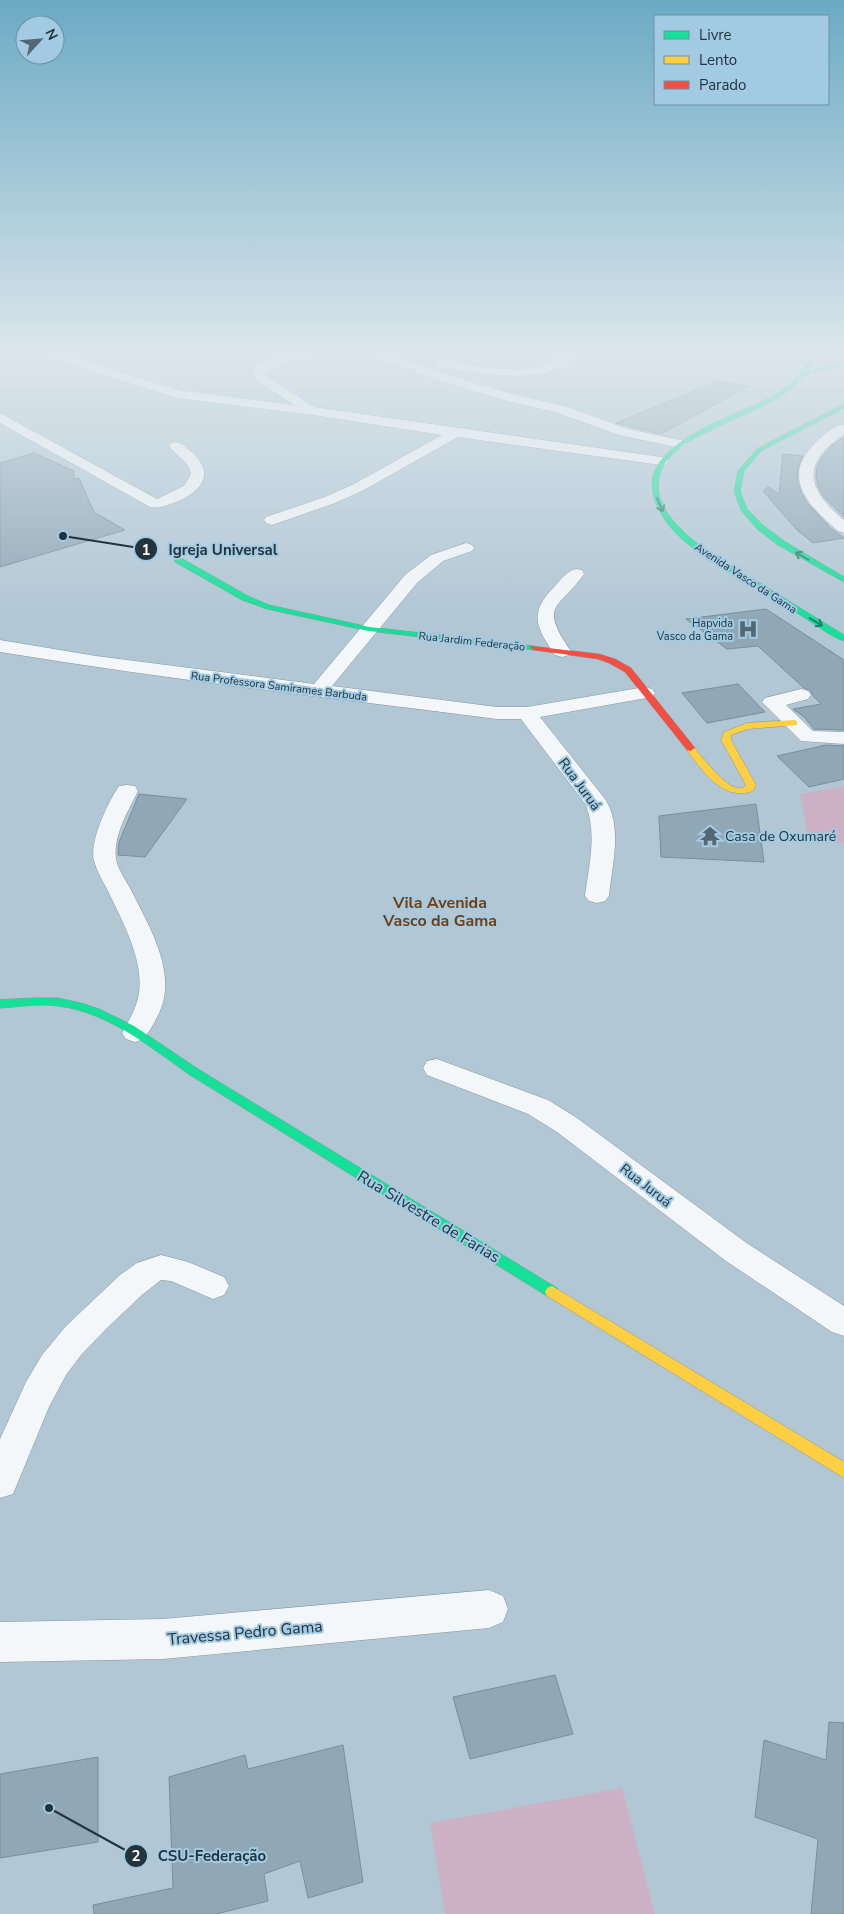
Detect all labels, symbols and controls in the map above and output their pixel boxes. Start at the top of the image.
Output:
north arrow [15,15,65,65]
legend [654,15,829,105]
text: Livre [699,25,732,45]
text: N [40,26,62,43]
text: Lento [699,50,737,70]
text: Parado [699,75,746,95]
one-way arrow [655,497,665,512]
callout: Igreja Universal [133,534,287,564]
text: 1 [141,540,151,560]
text: Igreja Universal [169,540,278,560]
street label: Avenida Vasco da Gama [692,540,800,617]
one-way arrow [794,551,809,561]
place label: Hapvida Vasco da Gama [656,616,733,644]
one-way arrow [808,617,822,627]
hospital icon: Hapvida Vasco da Gama [737,618,759,640]
street label: Rua Jardim Federação [418,628,526,655]
street label: Rua Professora Samirames Barbuda [190,668,368,705]
street label: Rua Juruá [554,754,605,815]
temple icon: Casa de Oxumaré [699,825,721,847]
place label: Casa de Oxumaré [725,827,836,846]
district label: Vila Avenida Vasco da Gama [382,892,497,932]
street label: Rua Juruá [616,1159,676,1212]
street label: Rua Silvestre de Farias [353,1165,504,1268]
street label: Travessa Pedro Gama [167,1615,324,1651]
callout: CSU-Federação [123,1841,277,1871]
text: 2 [131,1846,141,1866]
text: CSU-Federação [158,1846,267,1866]

